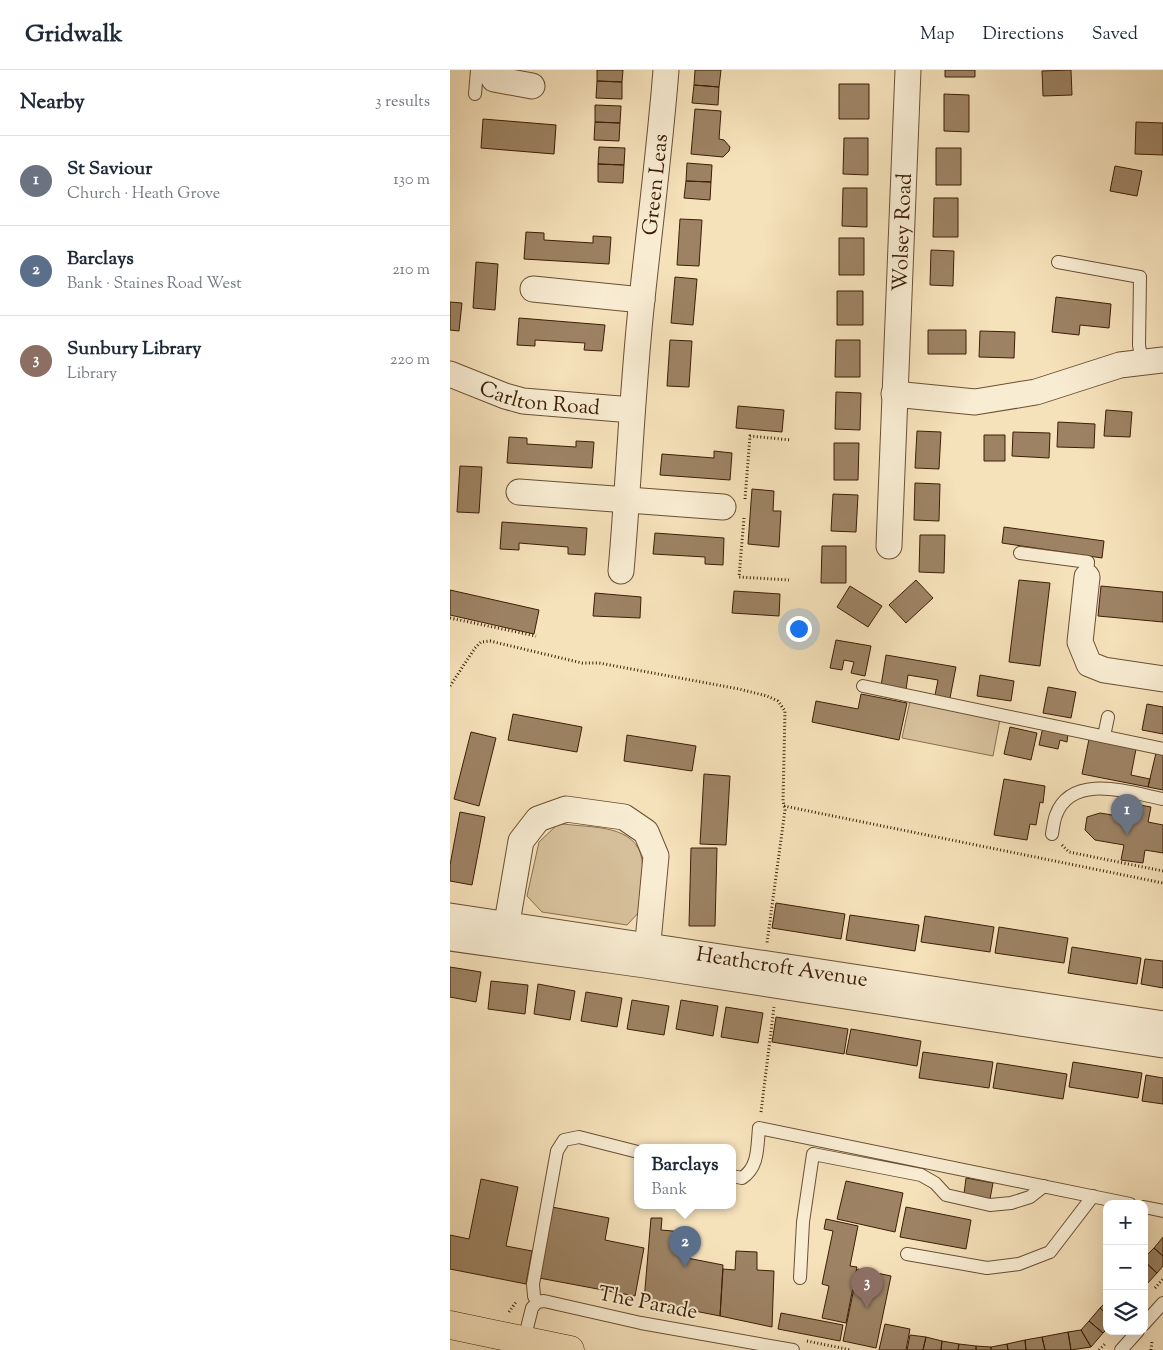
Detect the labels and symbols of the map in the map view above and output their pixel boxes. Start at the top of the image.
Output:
street label: Green Leas [636,133,677,237]
street label: Wolsey Road [886,172,921,292]
street label: Carlton Road [474,374,601,424]
your location [786,616,812,642]
pin: 1 [1111,794,1143,835]
street label: Heathcroft Avenue [694,940,870,996]
pin: 2 [669,1226,701,1267]
pin: 3 [851,1267,883,1308]
street label: The Parade [595,1280,700,1328]

